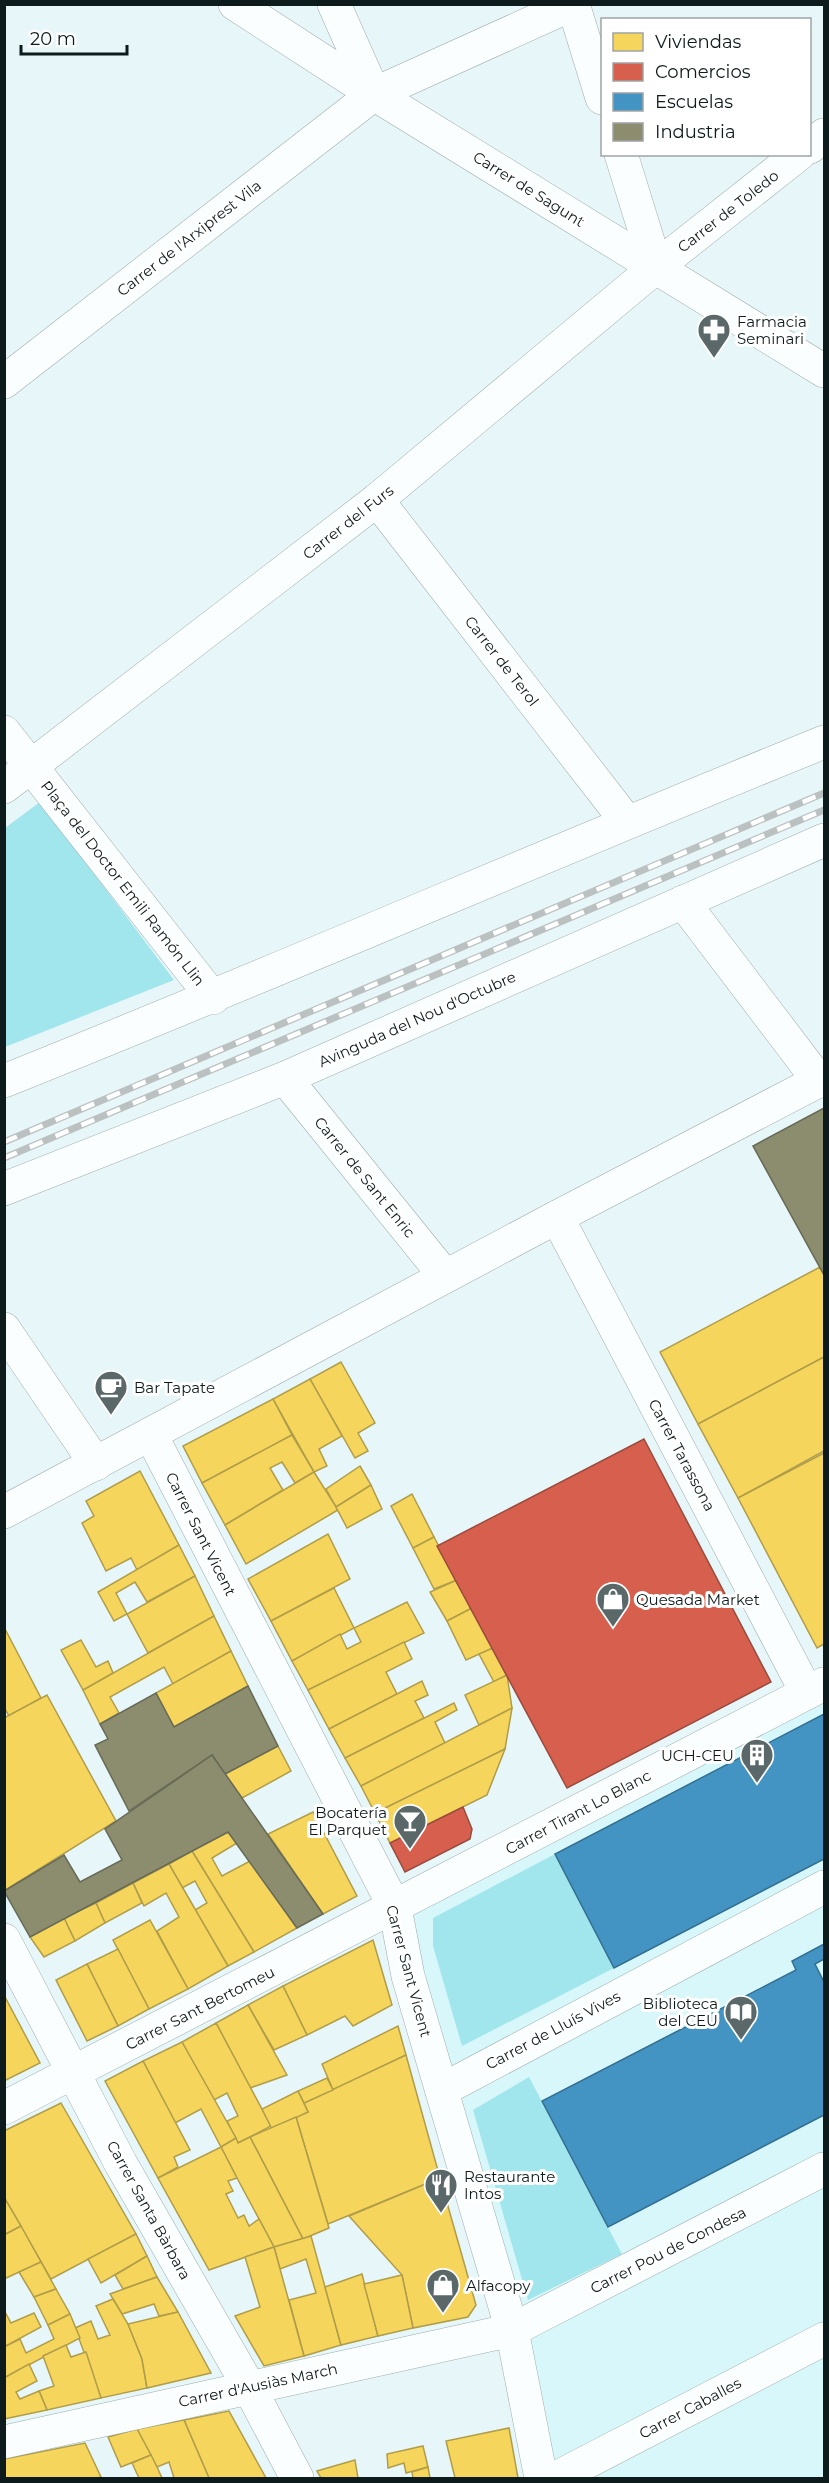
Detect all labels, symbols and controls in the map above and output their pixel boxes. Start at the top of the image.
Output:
scale bar [21,18,128,56]
legend [601,18,811,156]
text: 20 m [30,28,76,50]
text: Viviendas [655,31,742,53]
text: Comercios [655,61,751,83]
text: Escuelas [655,91,733,113]
text: Industria [655,121,736,143]
street label: Carrer de Sagunt [470,147,588,231]
street label: Carrer de Toledo [674,166,782,256]
street label: Carrer de l'Arxiprest Vila [113,176,265,300]
pharmacy icon: Farmacia Seminari [696,312,732,359]
place label: Farmacia Seminari [737,312,807,348]
street label: Carrer del Furs [299,481,397,563]
street label: Carrer de Terol [461,612,543,710]
street label: Plaça del Doctor Emili Ramón Llin [37,776,209,990]
street label: Avinguda del Nou d'Octubre [315,967,519,1071]
street label: Carrer de Sant Enric [310,1113,420,1241]
cafe icon: Bar Tapate [93,1369,129,1416]
place label: Bar Tapate [134,1378,215,1397]
street label: Carrer Tarassona [644,1396,720,1514]
street label: Carrer Sant Vicent [162,1469,240,1599]
shop icon: Quesada Market [595,1581,631,1628]
place label: Quesada Market [636,1590,760,1609]
building icon: UCH-CEU [739,1737,775,1784]
place label: UCH-CEU [661,1746,734,1765]
street label: Carrer Tirant Lo Blanc [502,1766,654,1858]
place label: Bocatería El Parquet [308,1803,387,1839]
bar icon: Bocatería El Parquet [392,1803,428,1850]
street label: Carrer Sant Vicent [382,1903,436,2039]
street label: Carrer Sant Bertomeu [122,1962,278,2054]
street label: Carrer de Lluís Vives [482,1986,624,2074]
place label: Biblioteca del CEU [643,1994,718,2030]
library icon: Biblioteca del CEU [723,1994,759,2041]
street label: Carrer Santa Bàrbara [103,2137,195,2283]
restaurant icon: Restaurante Intos [423,2167,459,2214]
place label: Restaurante Intos [464,2167,555,2203]
street label: Carrer Pou de Condesa [587,2202,749,2298]
shop icon: Alfacopy [425,2267,461,2314]
place label: Alfacopy [466,2276,531,2295]
street label: Carrer d'Ausiàs March [177,2359,339,2411]
street label: Carrer Caballes [636,2373,744,2443]

